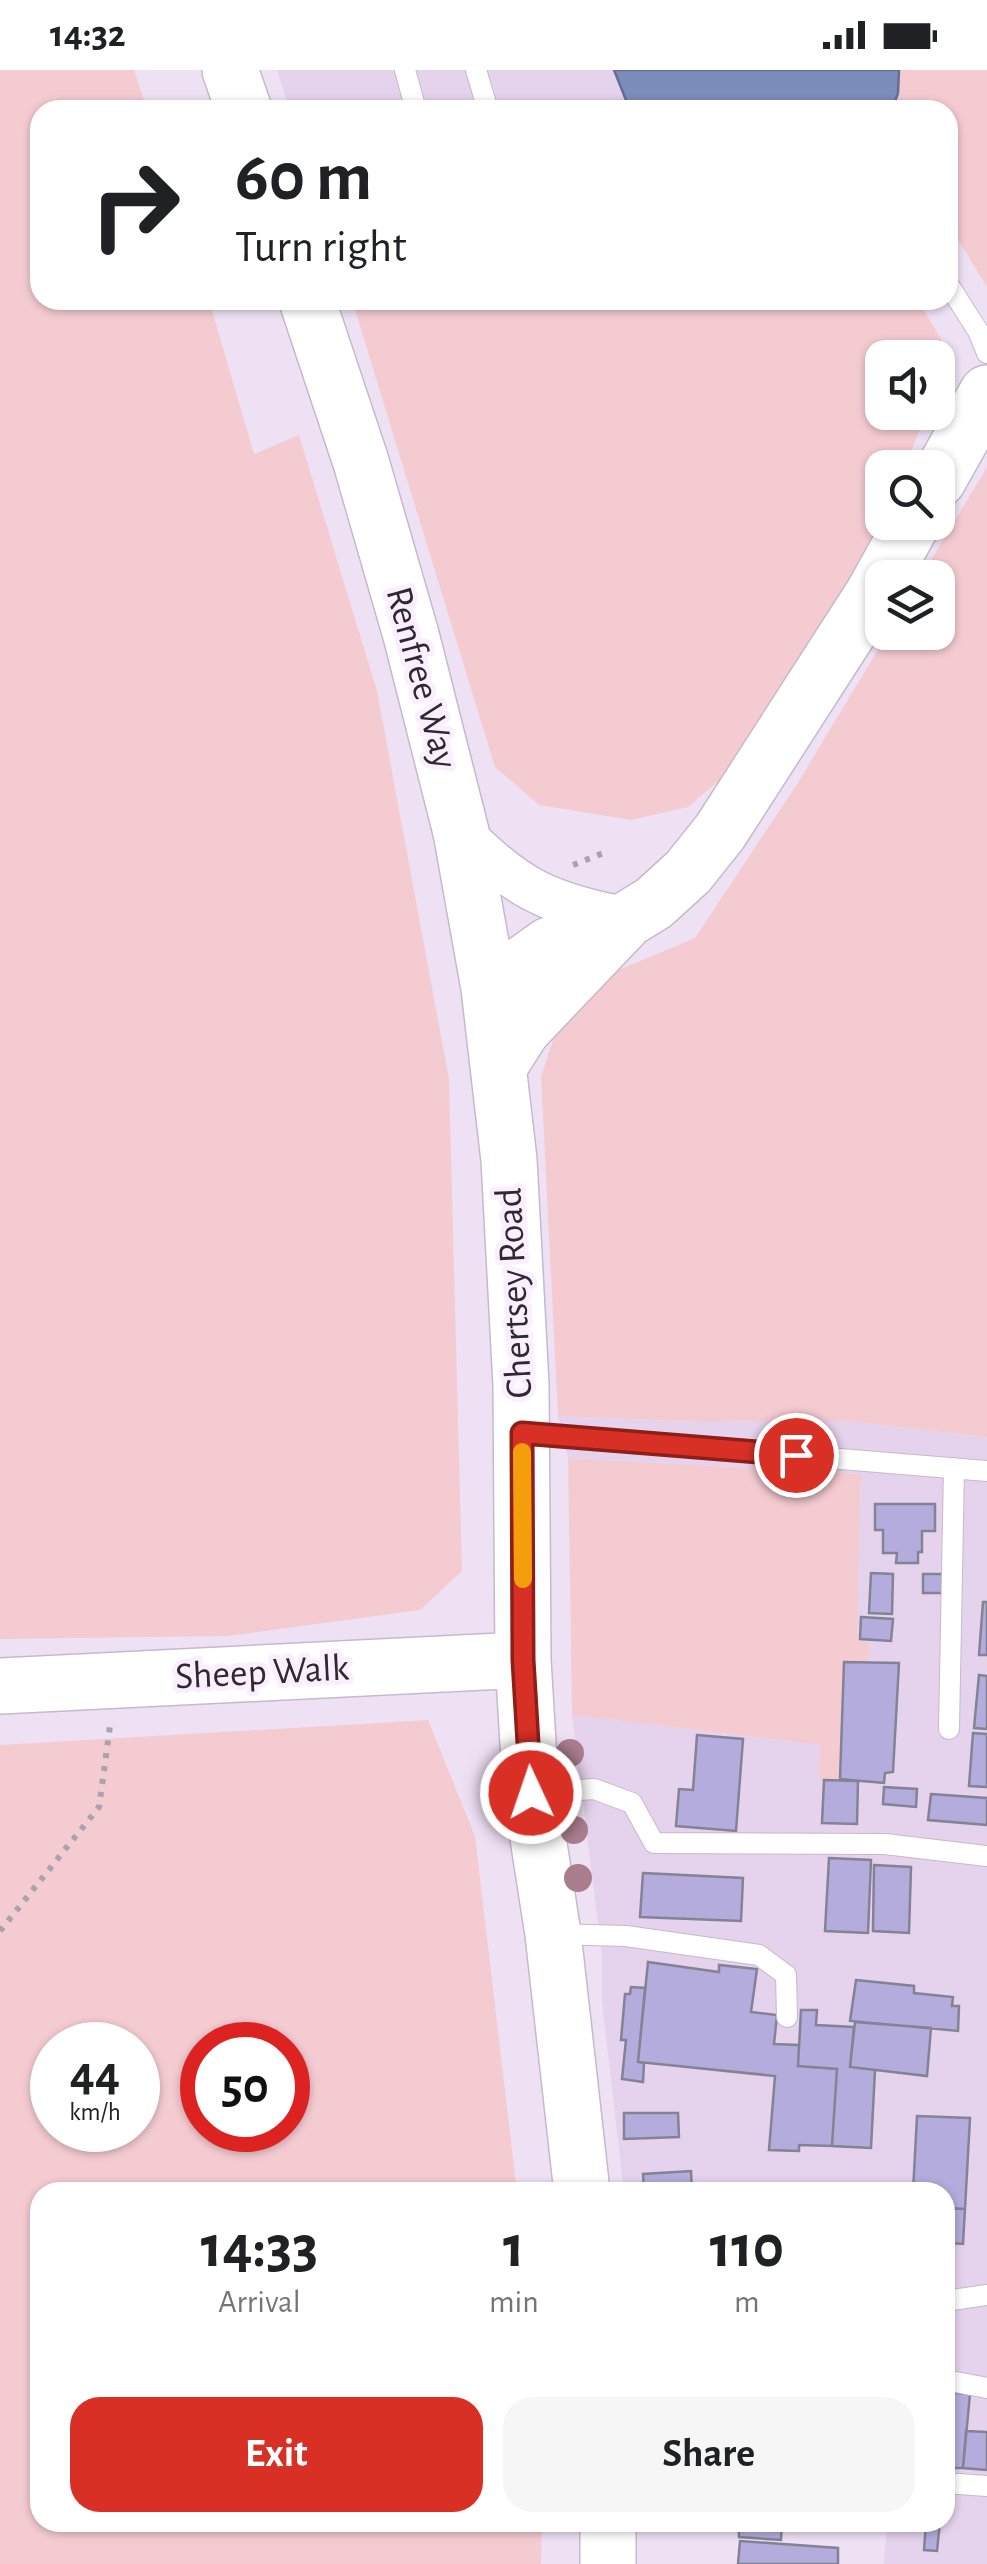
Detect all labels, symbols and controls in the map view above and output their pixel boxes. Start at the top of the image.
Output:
text: 14:32 [50,16,126,54]
icon: right [70,140,200,270]
text: 60 m [235,143,372,213]
text: Turn right [235,225,407,270]
map controls [865,340,955,650]
button: sound [865,340,955,430]
button: search [865,450,955,540]
button: layers [865,560,955,650]
street label: Renfree Way [378,583,464,773]
street label: Chertsey Road [491,1187,539,1399]
pin [754,1413,839,1498]
icon: arrive [769,1428,824,1483]
street label: Sheep Walk [174,1649,351,1697]
position arrow [479,1741,583,1845]
speed limit sign: 50 [180,2022,310,2152]
text: 44 [70,2050,120,2100]
text: km/h [69,2100,121,2125]
text: 14:33 [201,2218,318,2278]
text: 1 [503,2218,525,2278]
text: 110 [710,2218,784,2278]
text: Arrival [218,2286,301,2318]
text: min [489,2286,539,2318]
text: m [734,2286,760,2318]
button: Exit [70,2397,483,2512]
button: Share [503,2397,915,2512]

